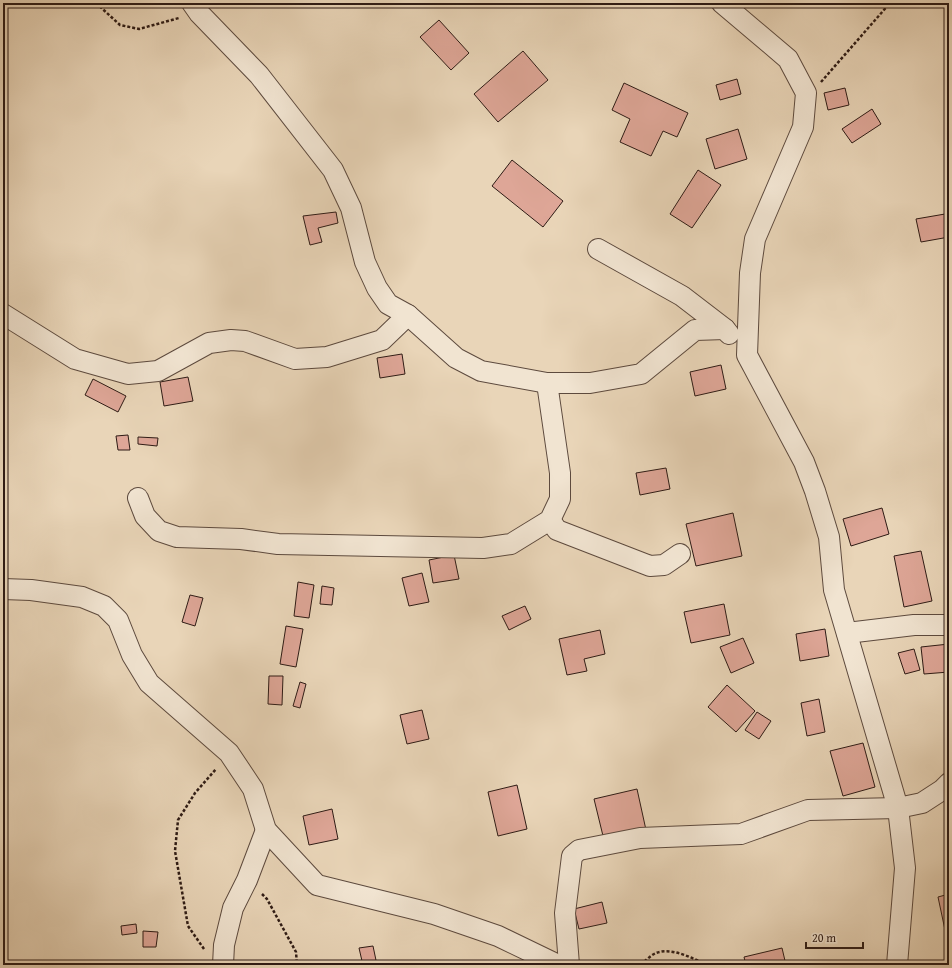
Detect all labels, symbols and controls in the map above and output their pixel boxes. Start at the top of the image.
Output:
scale bar [806,924,863,950]
text: 20 m [812,929,836,946]

